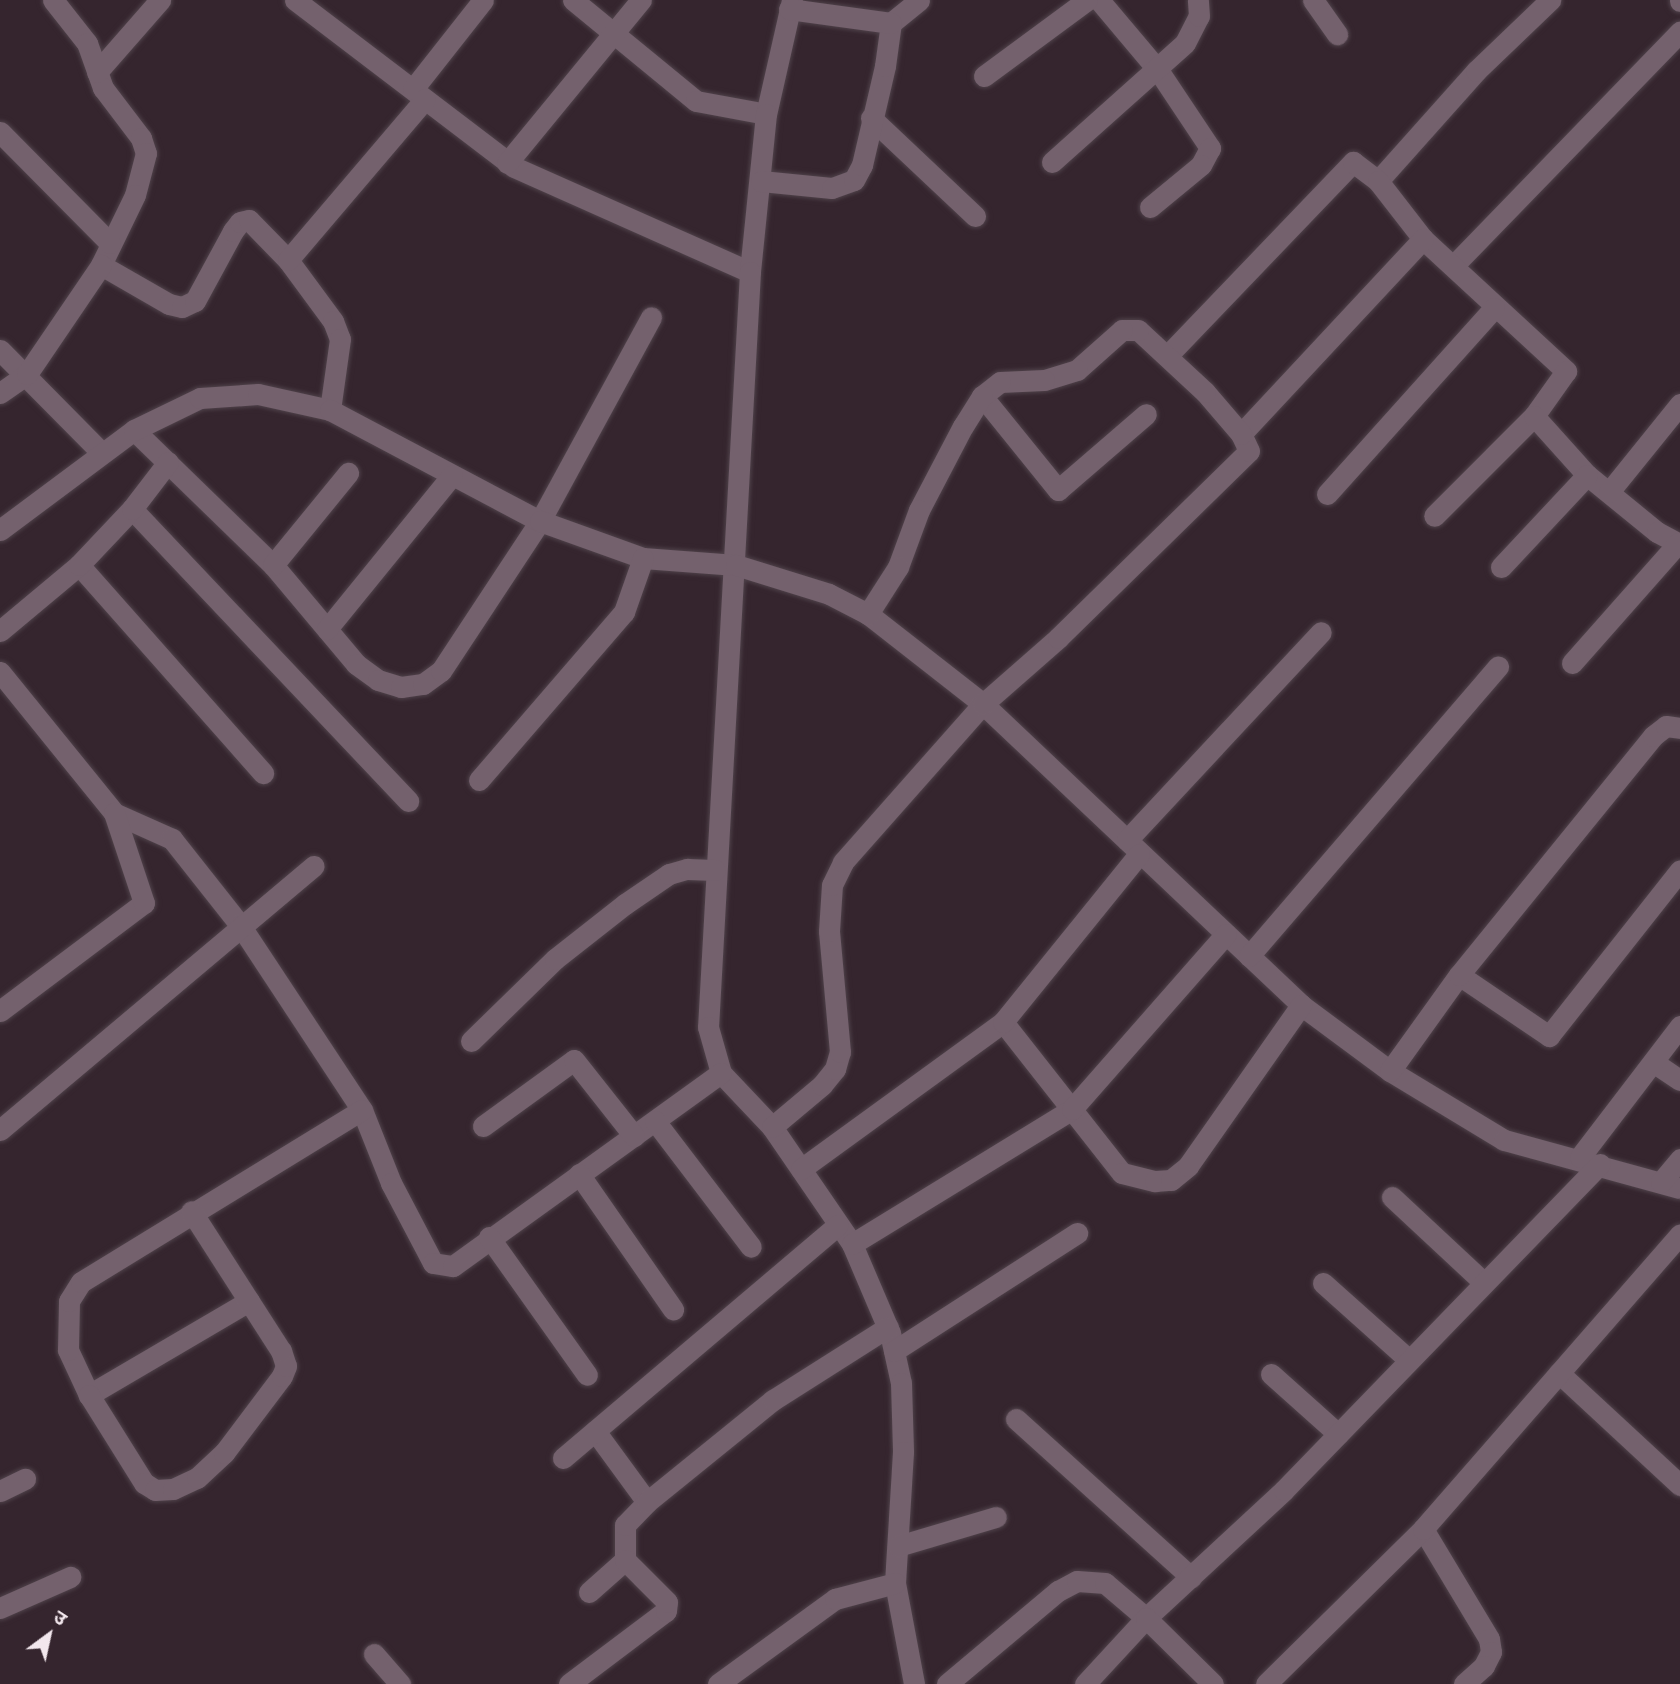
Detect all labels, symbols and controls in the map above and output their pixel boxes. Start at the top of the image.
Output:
north arrow [14,1600,84,1670]
text: उ [50,1604,72,1630]

